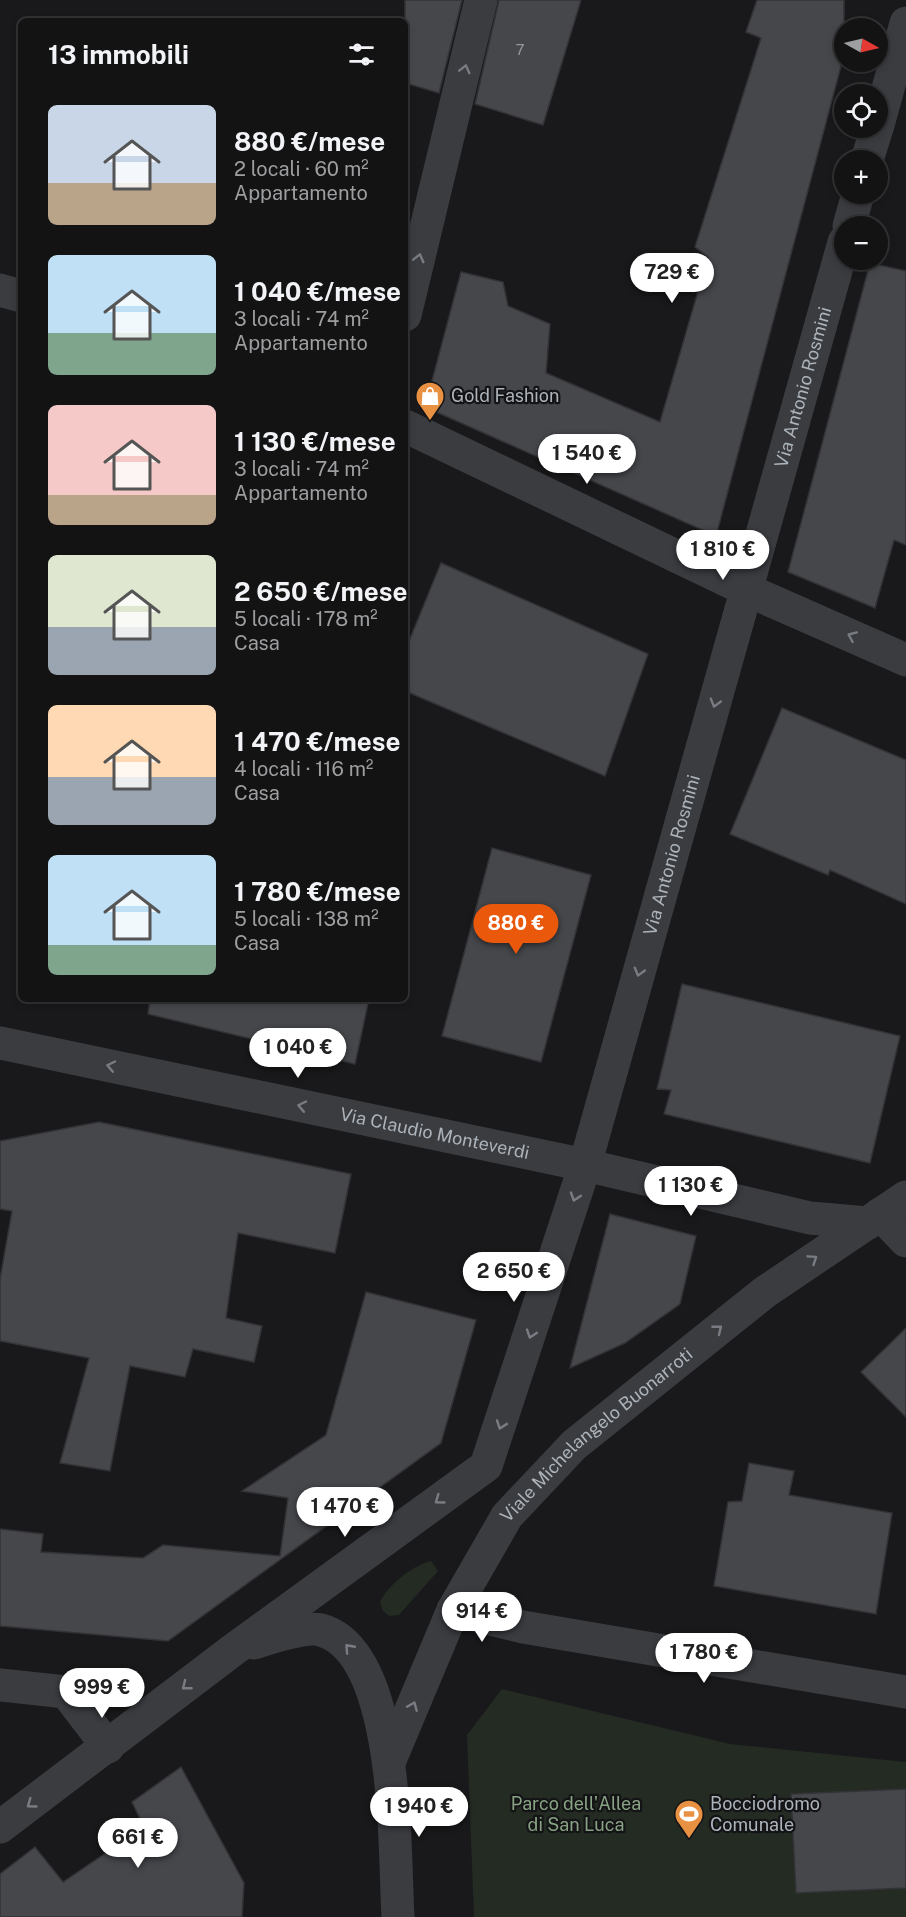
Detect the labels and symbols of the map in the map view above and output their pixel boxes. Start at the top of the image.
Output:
north arrow [834,18,888,72]
house number: 7 [515,41,525,58]
one-way arrow [457,64,470,74]
pin: 729 € [630,253,714,304]
one-way arrow [411,254,424,264]
street label: Via Antonio Rosmini [770,304,835,470]
shop icon: Gold Fashion [414,380,446,422]
place label: Gold Fashion [451,385,559,406]
pin: 1 540 € [532,434,642,485]
pin: 1 810 € [668,530,778,581]
one-way arrow [848,632,859,644]
one-way arrow [710,698,722,708]
street label: Via Antonio Rosmini [639,772,704,938]
pin: 880 € [474,904,558,955]
one-way arrow [634,967,647,977]
pin: 1 040 € [243,1028,353,1079]
one-way arrow [106,1060,116,1073]
one-way arrow [297,1100,307,1113]
street label: Via Claudio Monteverdi [338,1103,531,1163]
pin: 1 130 € [636,1166,746,1217]
one-way arrow [570,1191,582,1202]
pin: 2 650 € [459,1252,569,1303]
one-way arrow [807,1255,818,1266]
one-way arrow [711,1326,722,1337]
one-way arrow [526,1328,538,1339]
street label: Viale Michelangelo Buonarroti [496,1343,696,1526]
one-way arrow [495,1419,508,1430]
pin: 1 470 € [290,1487,400,1538]
one-way arrow [435,1493,446,1504]
pin: 914 € [440,1592,524,1643]
pin: 1 780 € [649,1633,759,1684]
one-way arrow [345,1644,356,1655]
pin: 999 € [60,1668,144,1719]
one-way arrow [182,1679,193,1690]
one-way arrow [406,1702,418,1713]
pin: 1 940 € [364,1787,474,1838]
park label: Parco dell'Allea di San Luca [511,1793,641,1835]
place label: Bocciodromo Comunale [710,1793,820,1835]
one-way arrow [26,1797,37,1808]
sports icon: Bocciodromo Comunale [673,1798,705,1840]
pin: 661 € [96,1818,180,1869]

